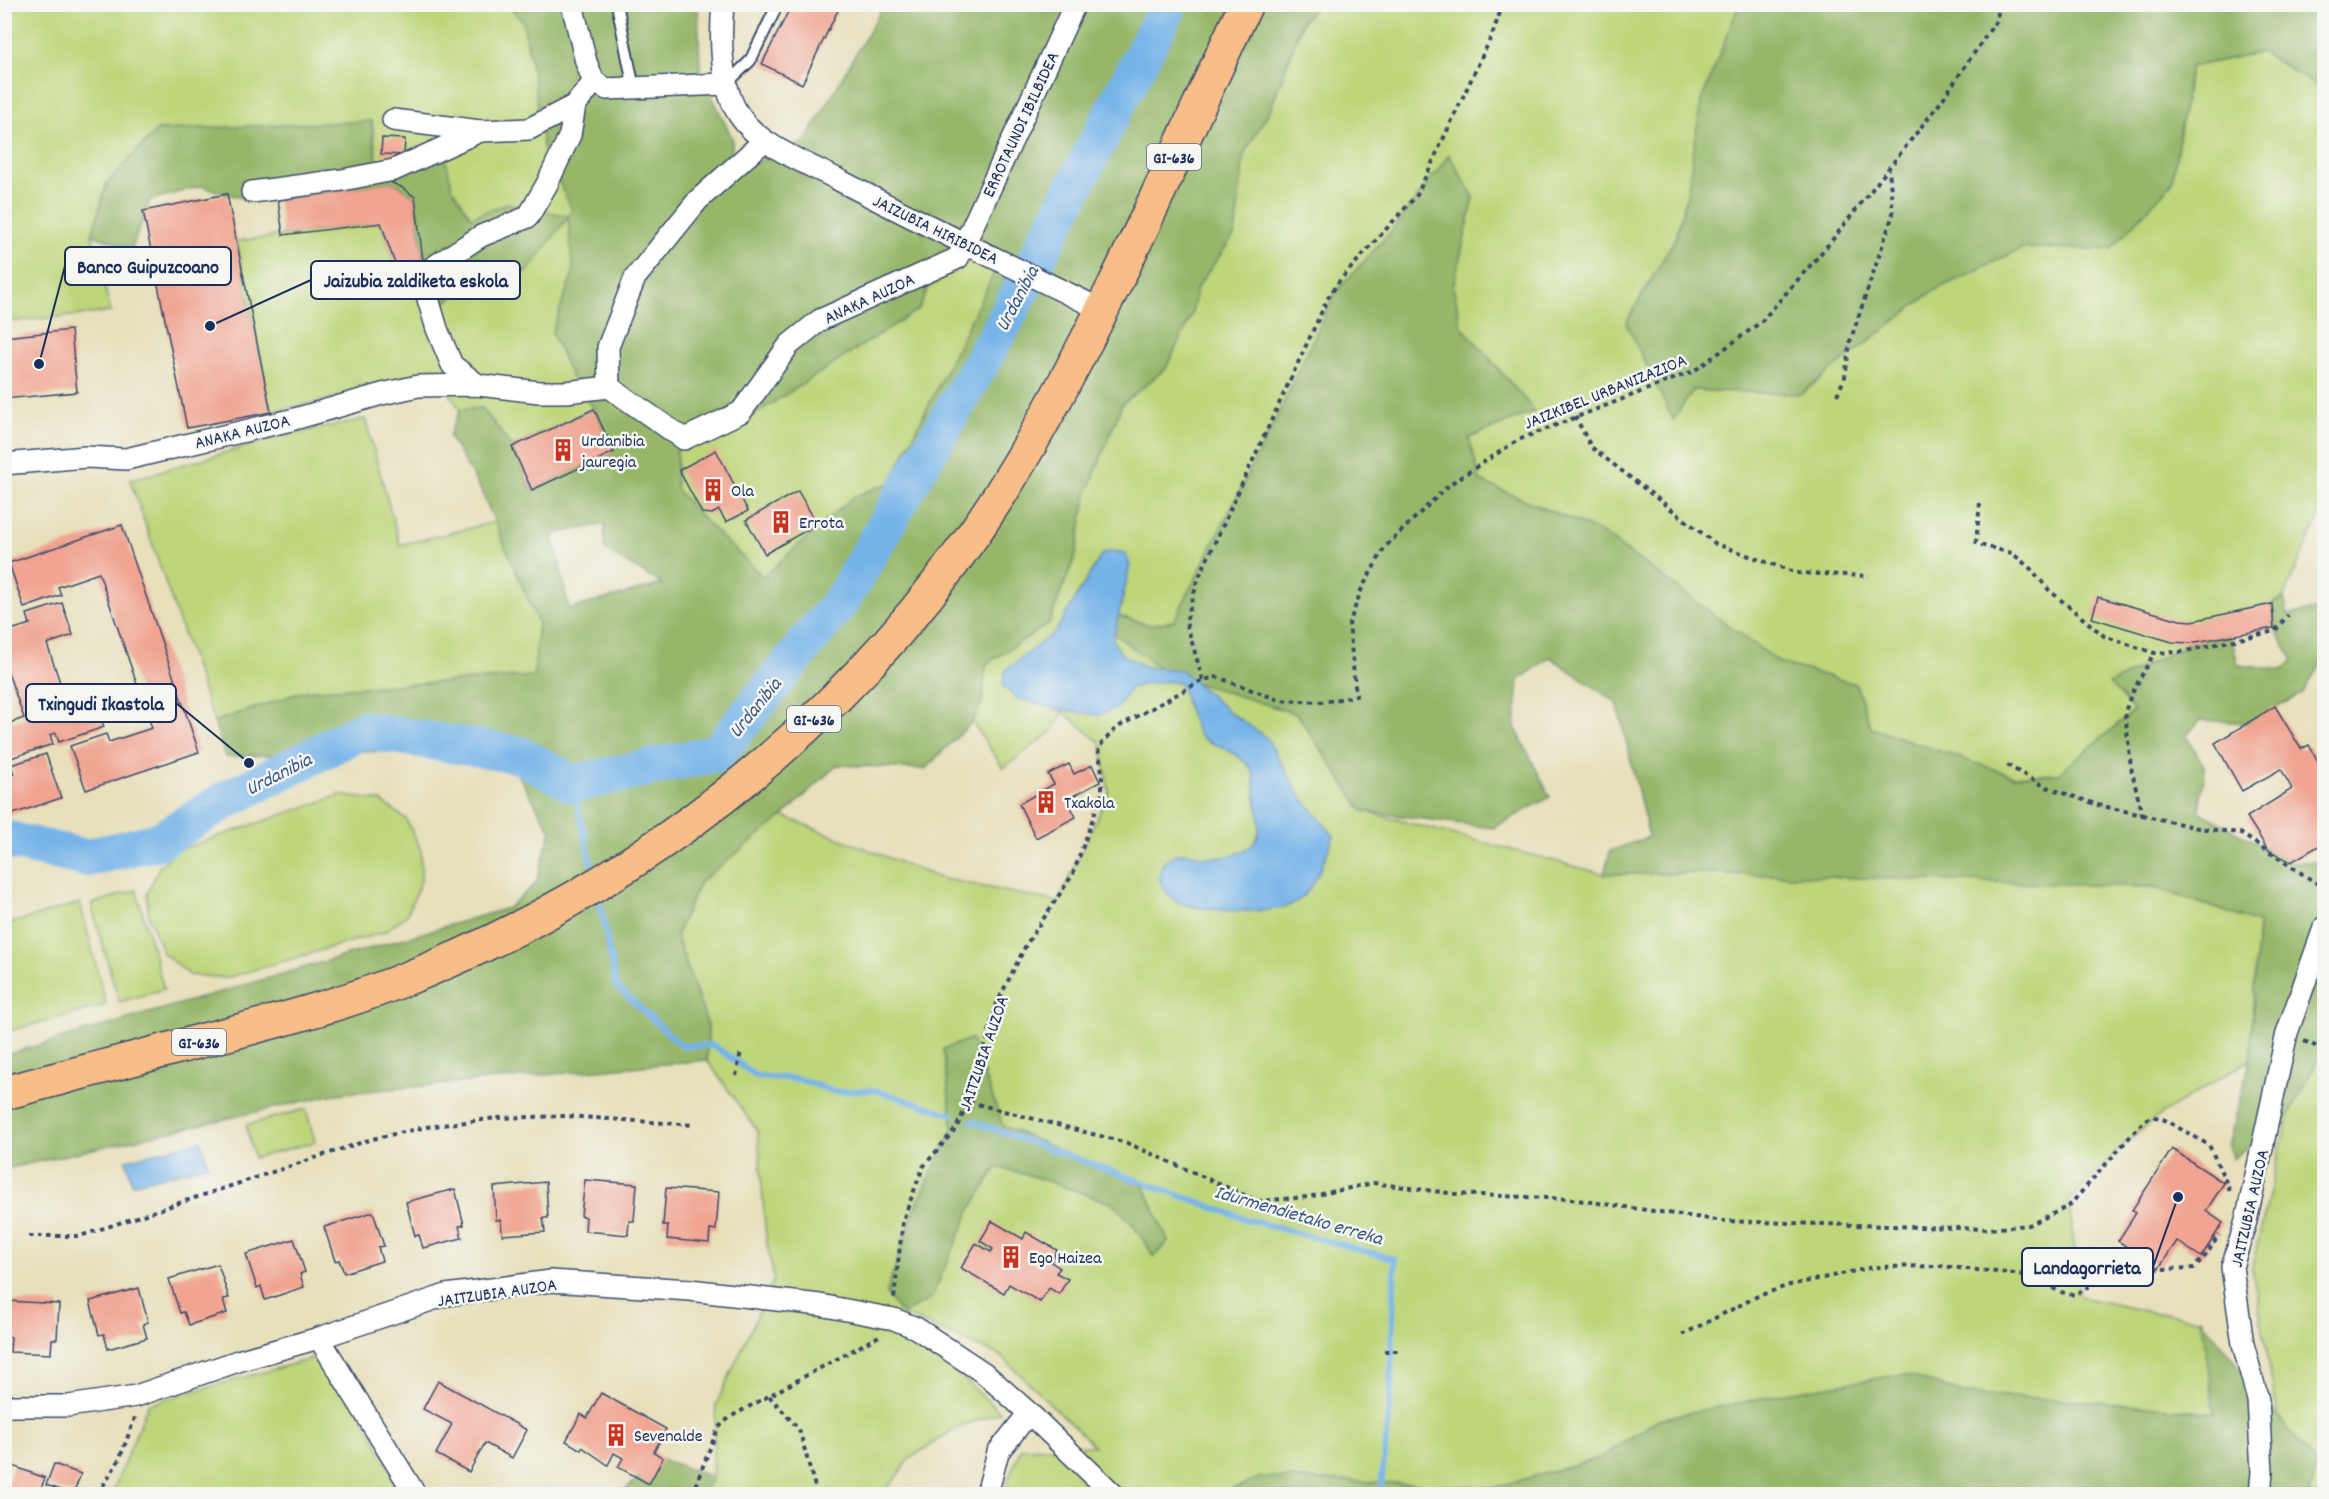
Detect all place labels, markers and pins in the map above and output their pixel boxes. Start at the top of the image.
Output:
callout: Banco Guipuzcoano [65,247,231,285]
callout: Jaizubia zaldiketa eskola [311,261,520,299]
place label: Urdanibia jauregia [579,430,645,476]
building icon: Urdanibia jauregia [550,437,576,463]
building icon: Ola [700,477,726,503]
place label: Ola [731,480,755,505]
building icon: Errota [768,509,794,535]
place label: Errota [799,512,844,537]
callout: Txingudi Ikastola [26,684,176,722]
building icon: Txakola [1033,789,1059,815]
place label: Txakola [1064,792,1115,817]
building icon: Ego Haizea [998,1244,1024,1270]
place label: Ego Haizea [1029,1247,1102,1272]
callout: Landagorrieta [2022,1248,2153,1286]
building icon: Sevenalde [603,1422,629,1448]
place label: Sevenalde [634,1425,703,1450]

